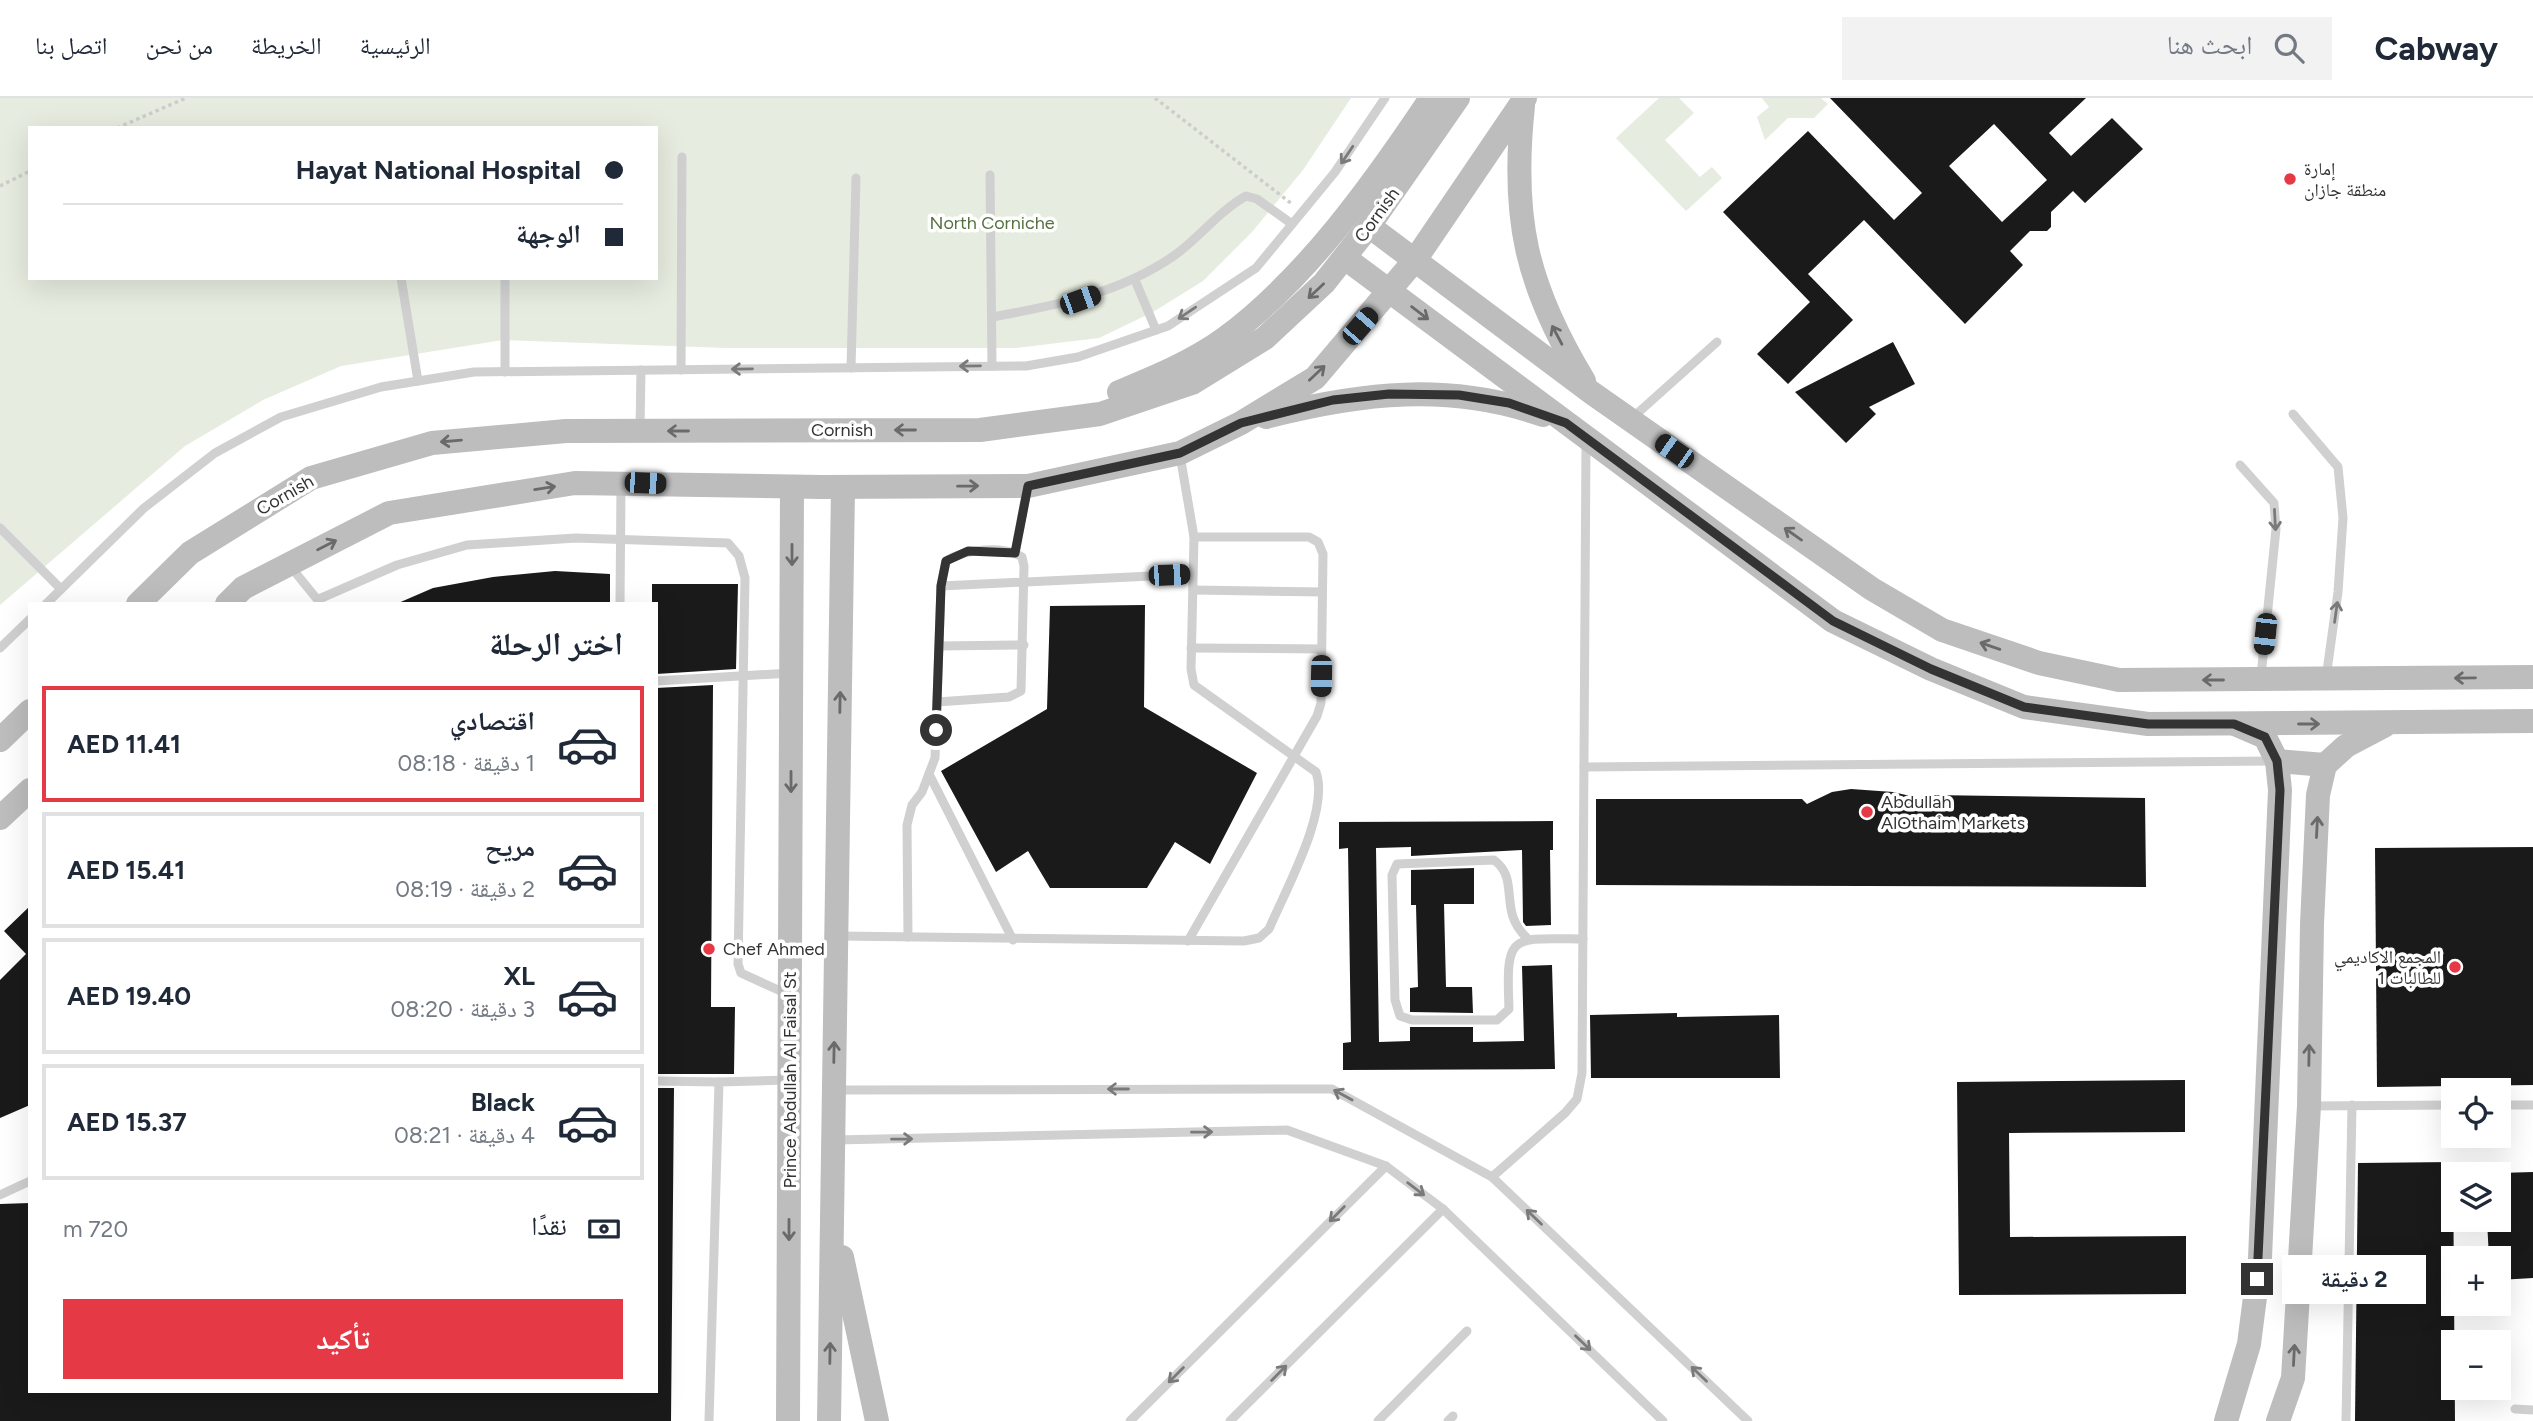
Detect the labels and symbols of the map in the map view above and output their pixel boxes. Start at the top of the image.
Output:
one-way arrow [1340,144,1354,164]
place label: إمارة منطقة جازان [2304,158,2386,201]
marker: إمارة منطقة جازان [2282,171,2298,187]
street label: Cornish [1350,183,1404,247]
park label: North Corniche [929,212,1055,234]
one-way arrow [1308,282,1325,299]
car [1057,283,1104,317]
car [1339,303,1382,349]
one-way arrow [1178,306,1198,320]
one-way arrow [1410,306,1429,320]
one-way arrow [1550,325,1563,346]
one-way arrow [959,360,982,373]
one-way arrow [731,362,754,376]
one-way arrow [1308,365,1325,382]
street label: Cornish [811,419,873,441]
one-way arrow [894,423,917,437]
one-way arrow [667,424,690,438]
car [1651,430,1698,472]
one-way arrow [440,435,463,448]
street label: Cornish [253,470,317,520]
car [624,472,667,494]
one-way arrow [956,479,979,493]
one-way arrow [533,481,556,494]
one-way arrow [2269,508,2282,531]
one-way arrow [1784,527,1803,541]
one-way arrow [317,538,337,552]
one-way arrow [785,543,799,566]
car [1148,564,1191,586]
one-way arrow [2329,601,2342,624]
car [2253,612,2278,656]
one-way arrow [1979,639,2001,651]
car [1311,655,1332,697]
one-way arrow [2454,671,2477,685]
one-way arrow [2202,674,2225,687]
one-way arrow [833,691,846,714]
route start [920,714,952,746]
one-way arrow [2298,717,2321,731]
one-way arrow [784,771,798,794]
place label: Abdullah AlOthaim Markets [1881,791,2025,834]
marker: Abdullah AlOthaim Markets [1859,804,1875,820]
one-way arrow [2310,816,2323,839]
place label: Chef Ahmed [723,938,825,960]
marker: Chef Ahmed [701,941,717,957]
place label: المجمع الاكاديمي 1 للطالبات [2334,946,2441,989]
marker: المجمع الاكاديمي 1 للطالبات [2447,959,2463,975]
street label: Prince Abdullah Al Faisal St [779,971,801,1189]
one-way arrow [828,1041,841,1064]
one-way arrow [2303,1043,2316,1066]
one-way arrow [1106,1082,1129,1096]
one-way arrow [1334,1088,1354,1102]
one-way arrow [1191,1125,1214,1139]
one-way arrow [890,1132,913,1145]
one-way arrow [1406,1181,1425,1196]
one-way arrow [1329,1206,1346,1223]
one-way arrow [1526,1209,1543,1226]
one-way arrow [782,1219,796,1242]
callout: 2 دقيقة [2282,1254,2425,1304]
route end [2241,1263,2273,1295]
one-way arrow [1574,1335,1591,1352]
one-way arrow [823,1342,837,1365]
one-way arrow [2288,1344,2301,1367]
one-way arrow [1270,1364,1287,1381]
one-way arrow [1168,1366,1185,1383]
one-way arrow [1690,1366,1708,1383]

